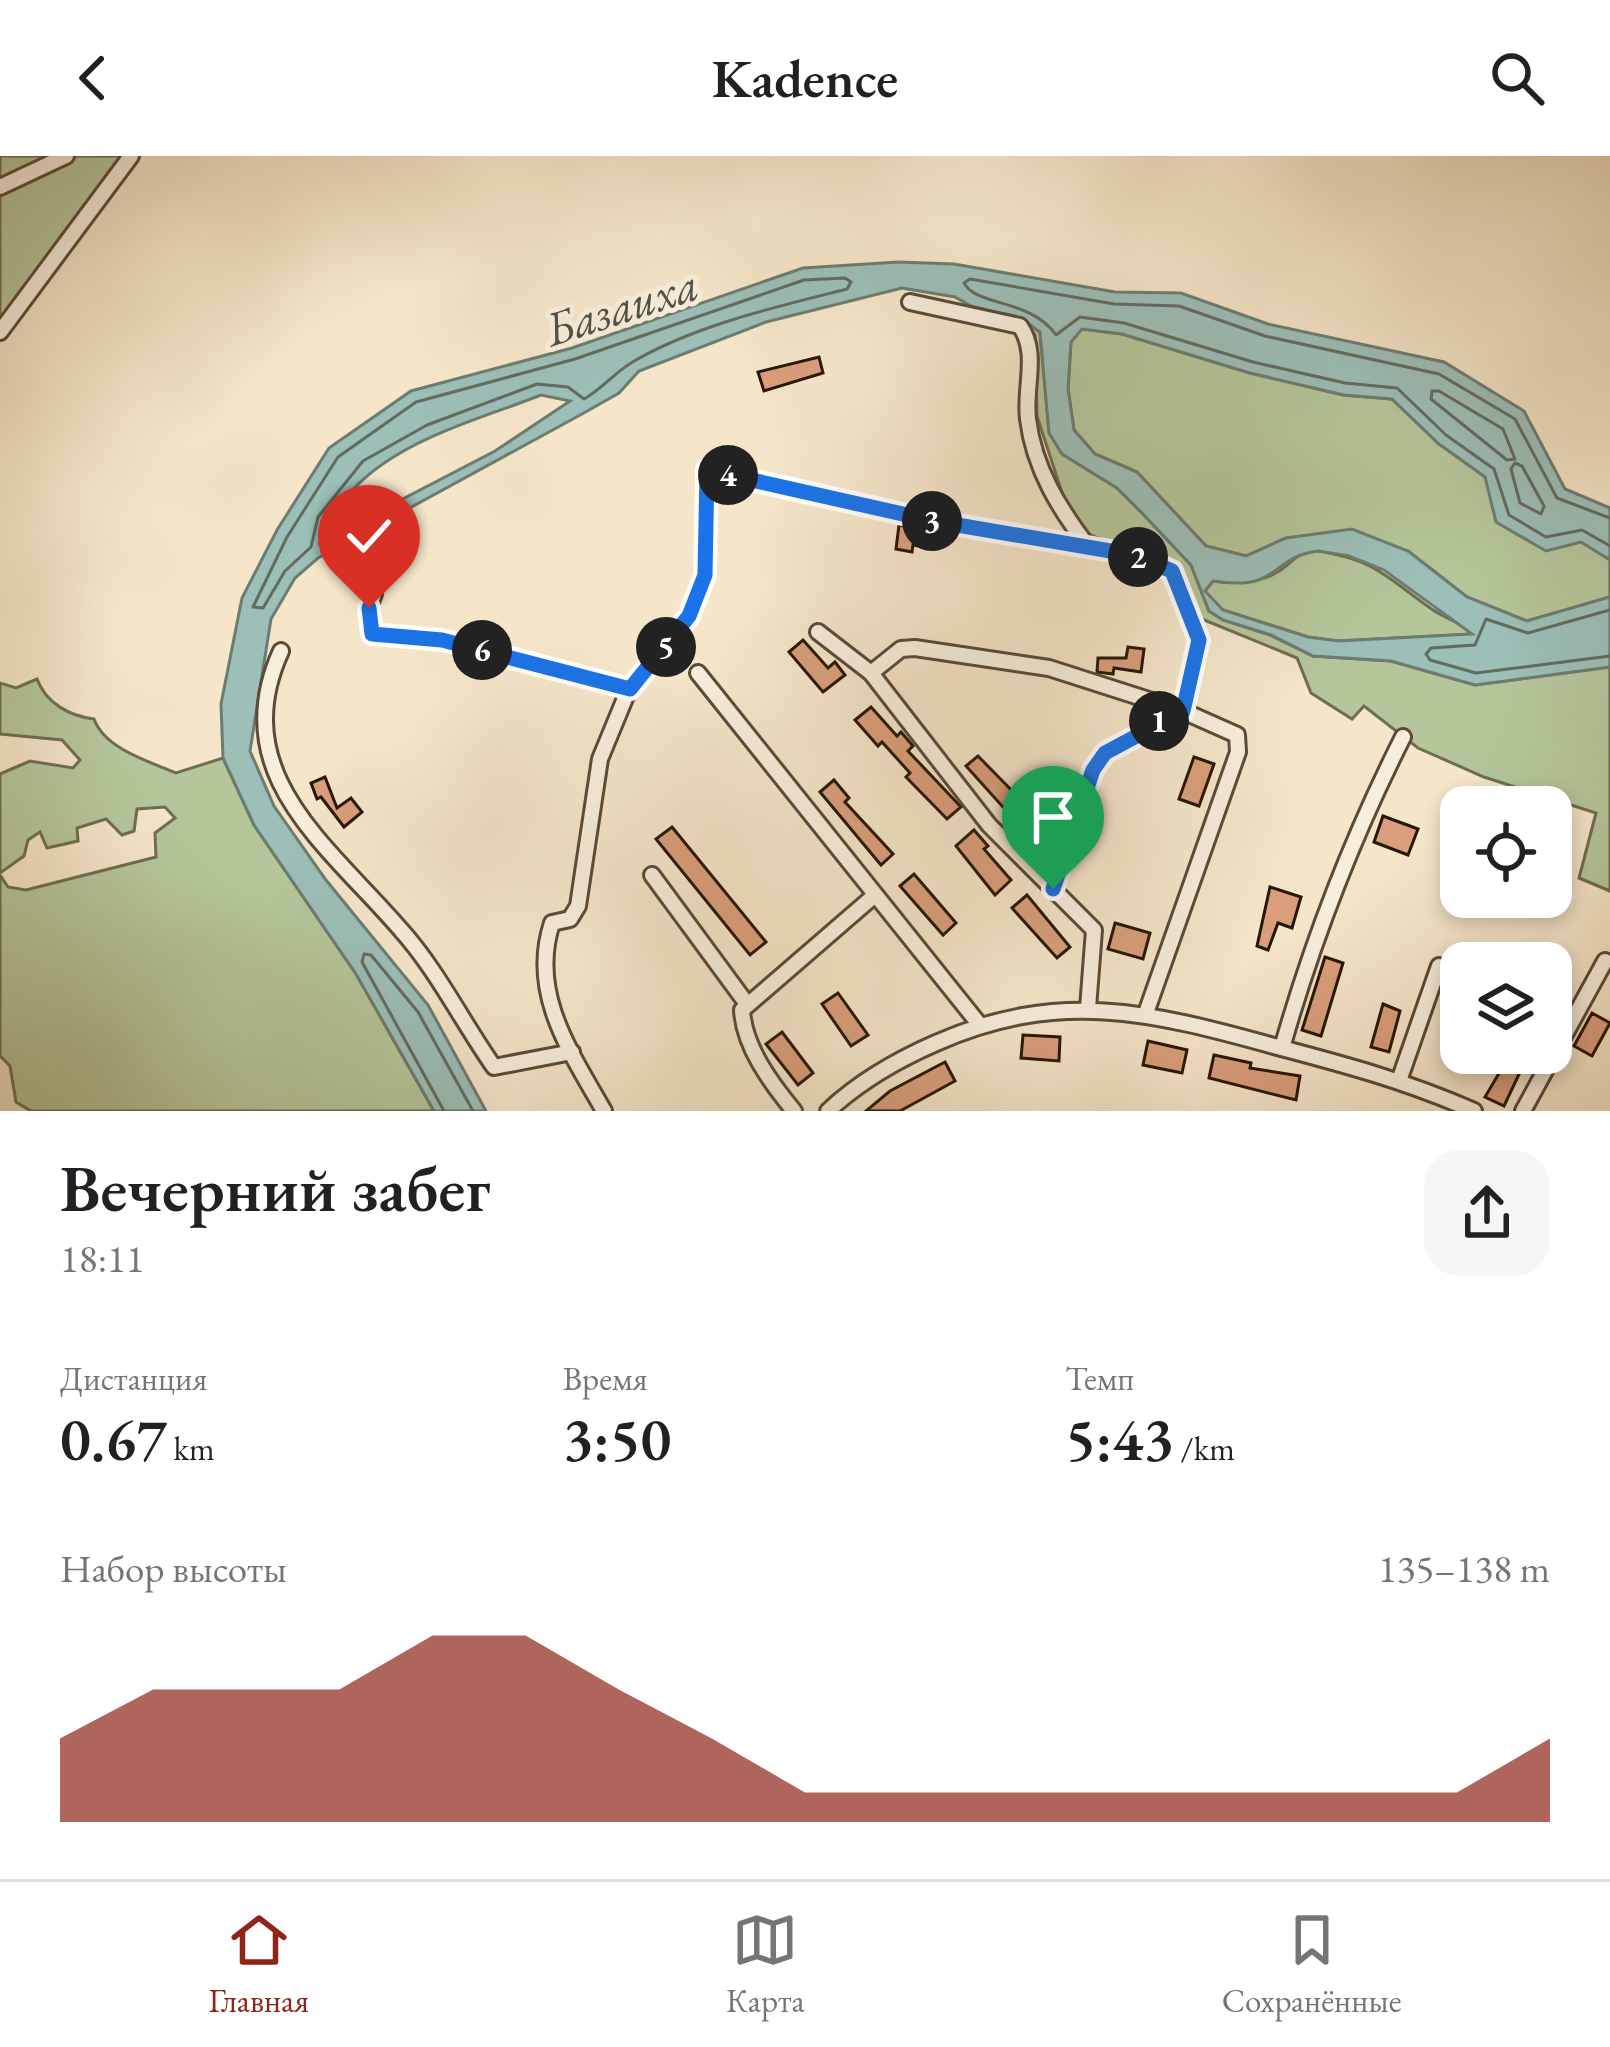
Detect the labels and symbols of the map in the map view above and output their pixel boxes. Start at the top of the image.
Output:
water label: Базаиха [535,252,706,360]
pin: 4 [698,445,758,505]
pin [318,485,420,608]
pin: 3 [902,491,962,551]
pin: 2 [1108,527,1168,587]
pin: 5 [636,617,696,677]
pin: 6 [452,620,512,680]
pin: 1 [1129,691,1189,751]
pin [1002,766,1104,889]

